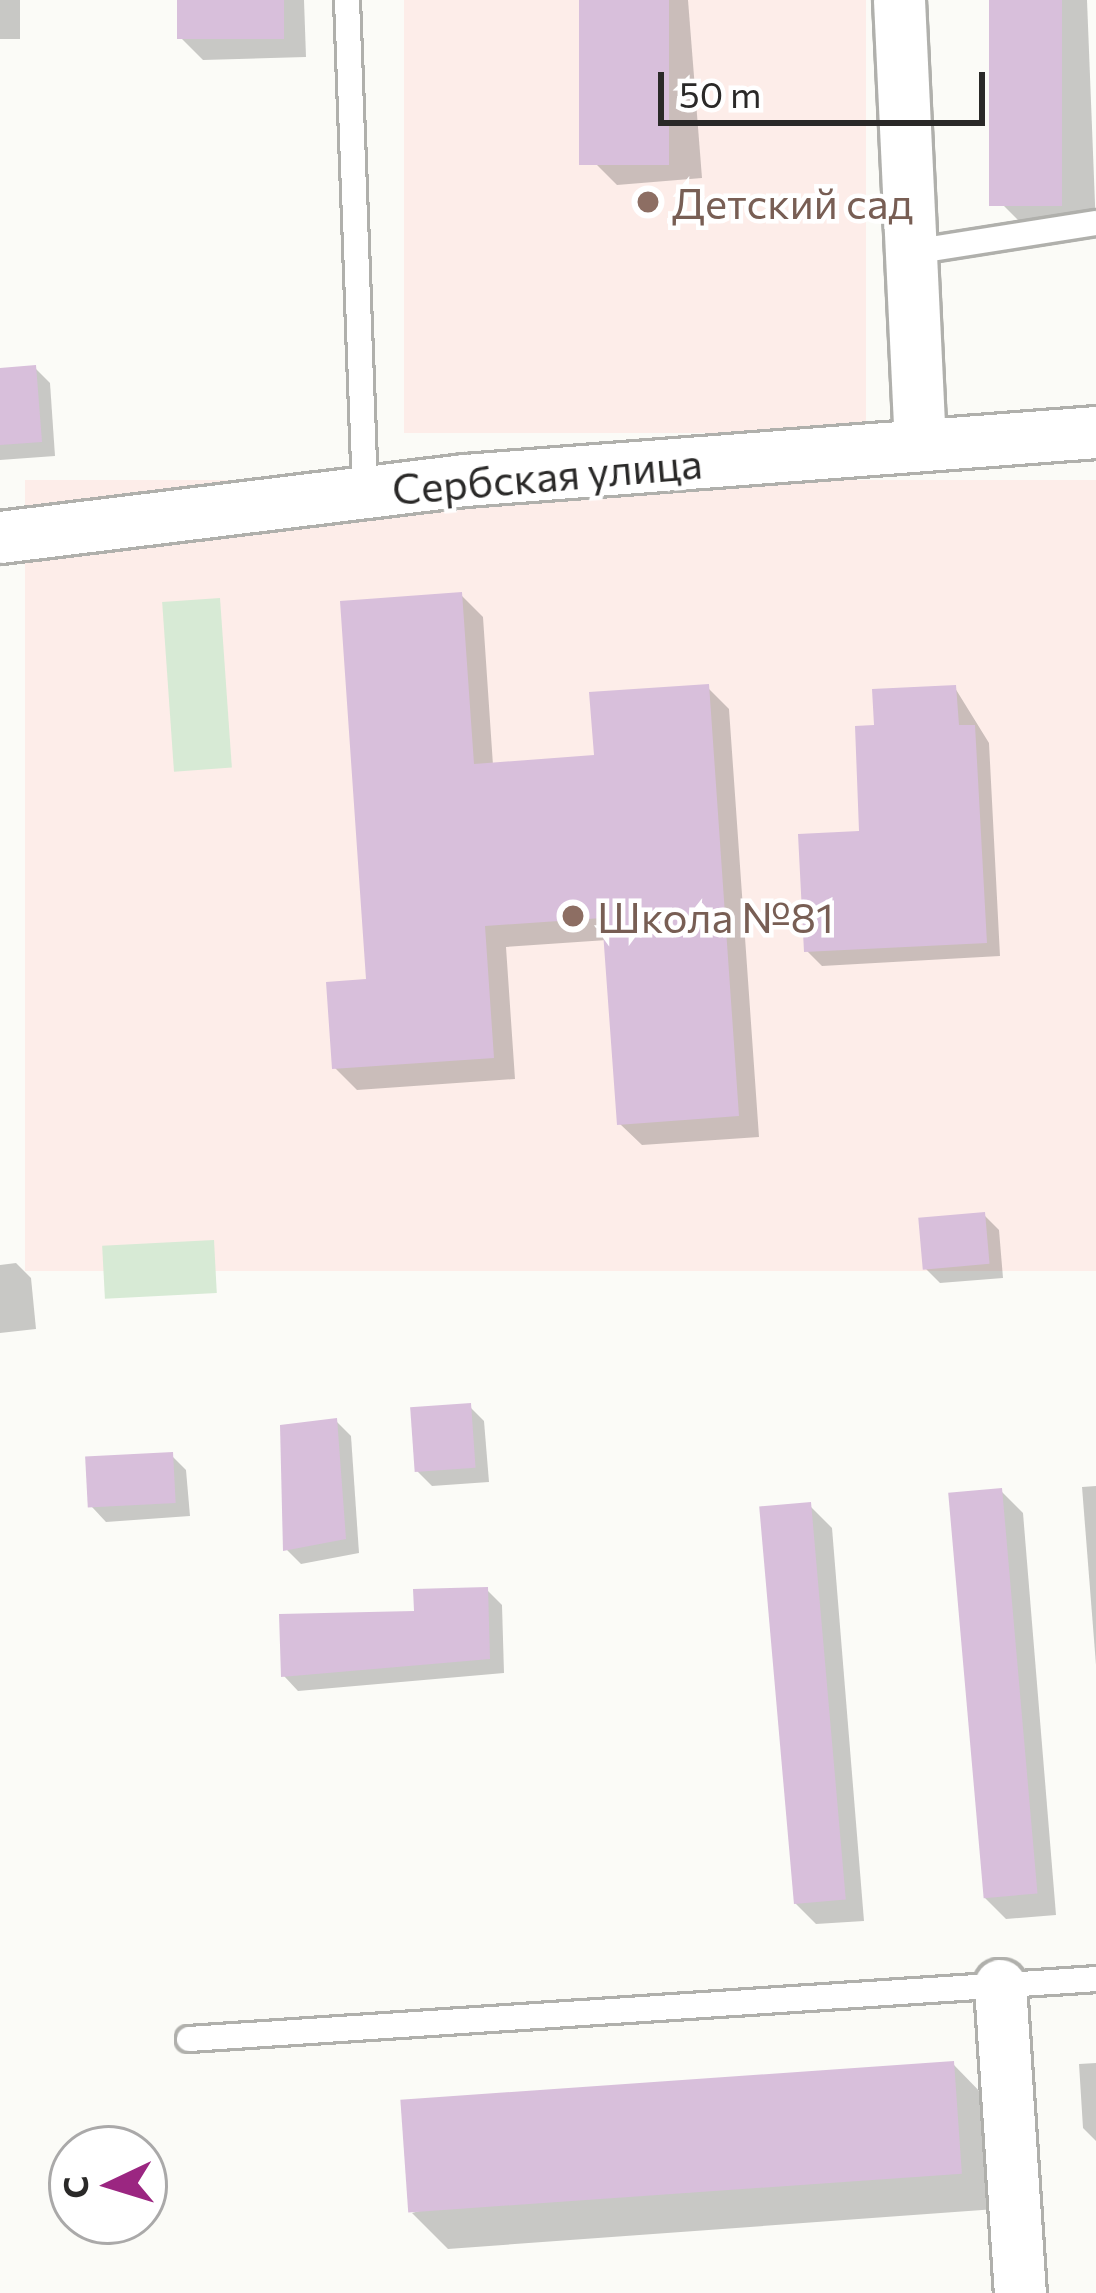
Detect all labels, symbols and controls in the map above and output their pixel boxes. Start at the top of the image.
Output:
scale bar [664,48,991,122]
text: 50 m [679,71,761,115]
place label: Детский сад [672,177,913,227]
marker: Детский сад [635,189,661,215]
street label: Сербская улица [390,436,704,514]
place label: Школа №81 [597,891,834,941]
marker: Школа №81 [560,903,586,929]
north arrow [48,2125,168,2245]
text: С [53,2175,96,2200]

